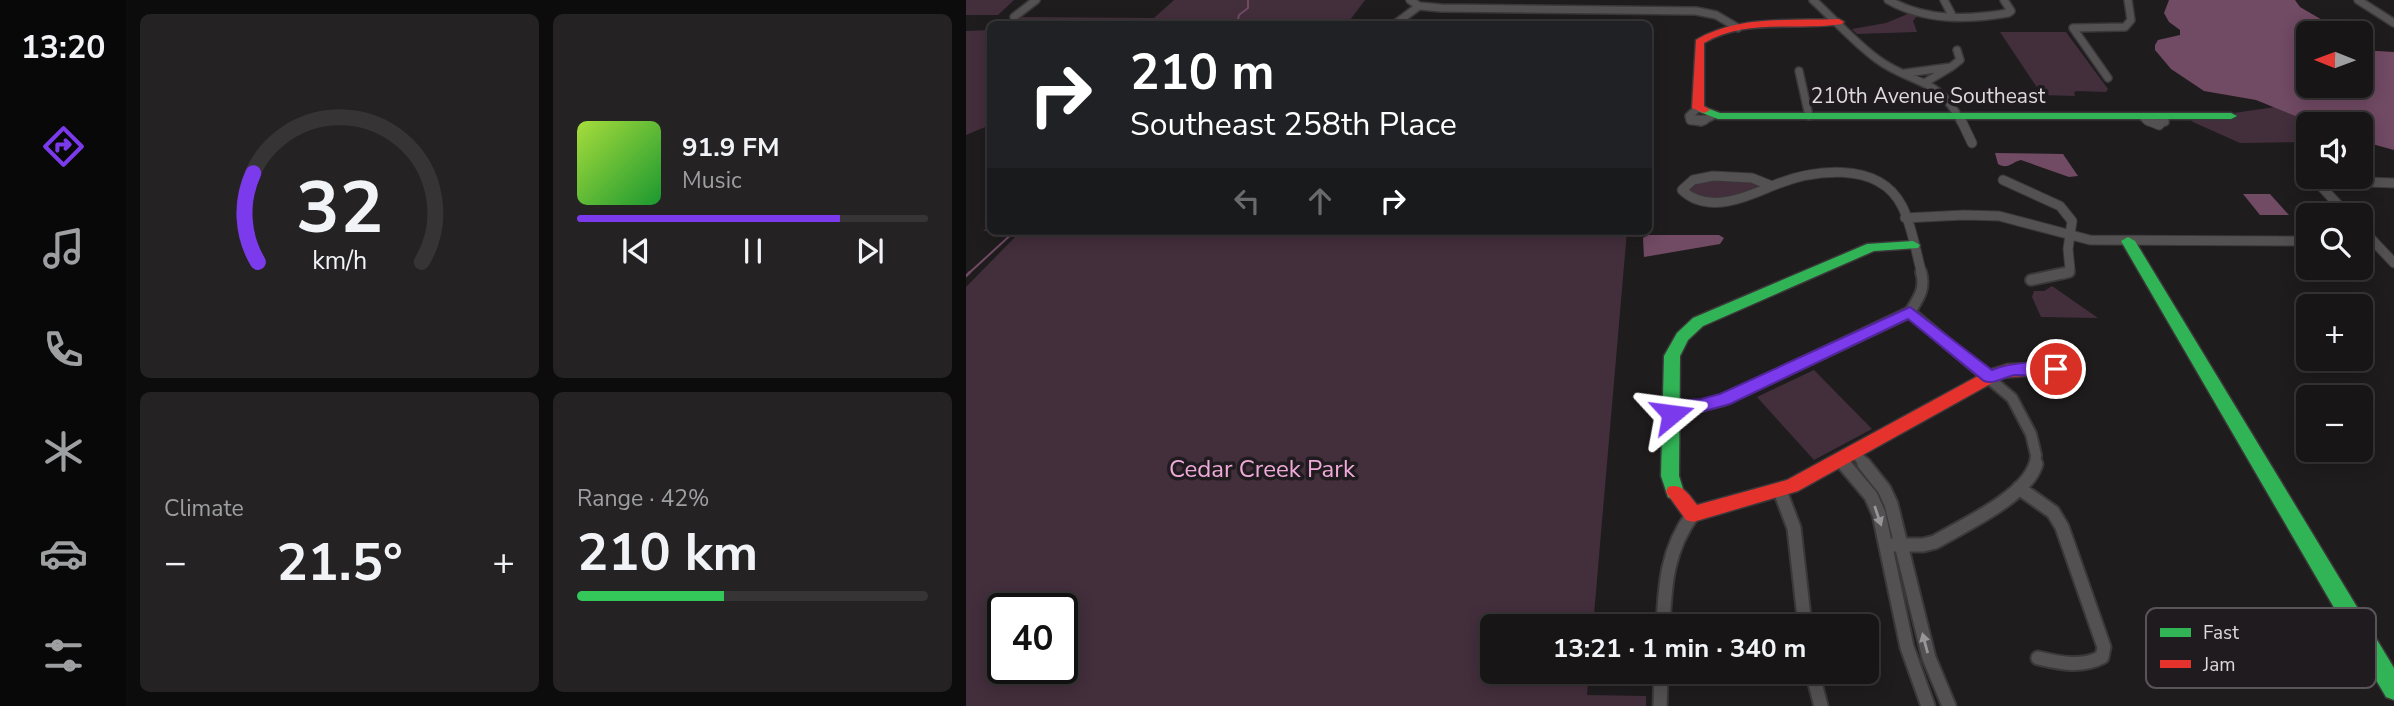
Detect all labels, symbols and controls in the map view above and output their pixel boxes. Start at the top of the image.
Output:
north arrow [2296,21,2373,98]
map controls [2296,21,2373,462]
text: 13:20 [21,26,105,69]
text: 210 m [1130,39,1274,106]
icon: right [1015,49,1106,140]
street label: 210th Avenue Southeast [1811,82,2046,110]
text: Southeast 258th Place [1130,103,1457,146]
button: sound [2296,112,2373,189]
icon: directions [39,122,88,171]
text: 91.9 FM [682,130,779,165]
text: 32 [296,158,383,258]
text: Music [682,165,742,196]
icon: left [1228,182,1266,220]
icon: ahead [1301,182,1339,220]
icon: right [1374,182,1412,220]
button: search [2296,203,2373,280]
icon: music [39,224,88,273]
icon: previous [617,232,655,270]
icon: pause [734,232,772,270]
icon: next [851,232,889,270]
text: km/h [312,244,367,278]
button: + [2296,294,2373,371]
icon: phone [39,325,88,374]
pin [2026,339,2086,399]
icon: arrive [2037,350,2075,388]
position arrow [1635,377,1709,451]
button: − [2296,385,2373,462]
icon: climate [39,427,88,476]
park label: Cedar Creek Park [1169,453,1356,485]
text: Range · 42% [577,483,709,514]
text: Climate [164,493,244,524]
one-way arrow [1873,506,1884,527]
text: 210 km [577,517,758,588]
text: 21.5° [276,527,403,598]
icon: car [39,529,88,578]
text: − [164,537,187,588]
text: + [492,537,515,588]
speed limit sign: 40 [987,593,1078,684]
legend [2146,608,2376,688]
text: Fast [2203,620,2239,646]
icon: filters [39,631,88,680]
text: 13:21 · 1 min · 340 m [1553,631,1806,666]
one-way arrow [1919,631,1930,653]
text: Jam [2202,652,2236,678]

